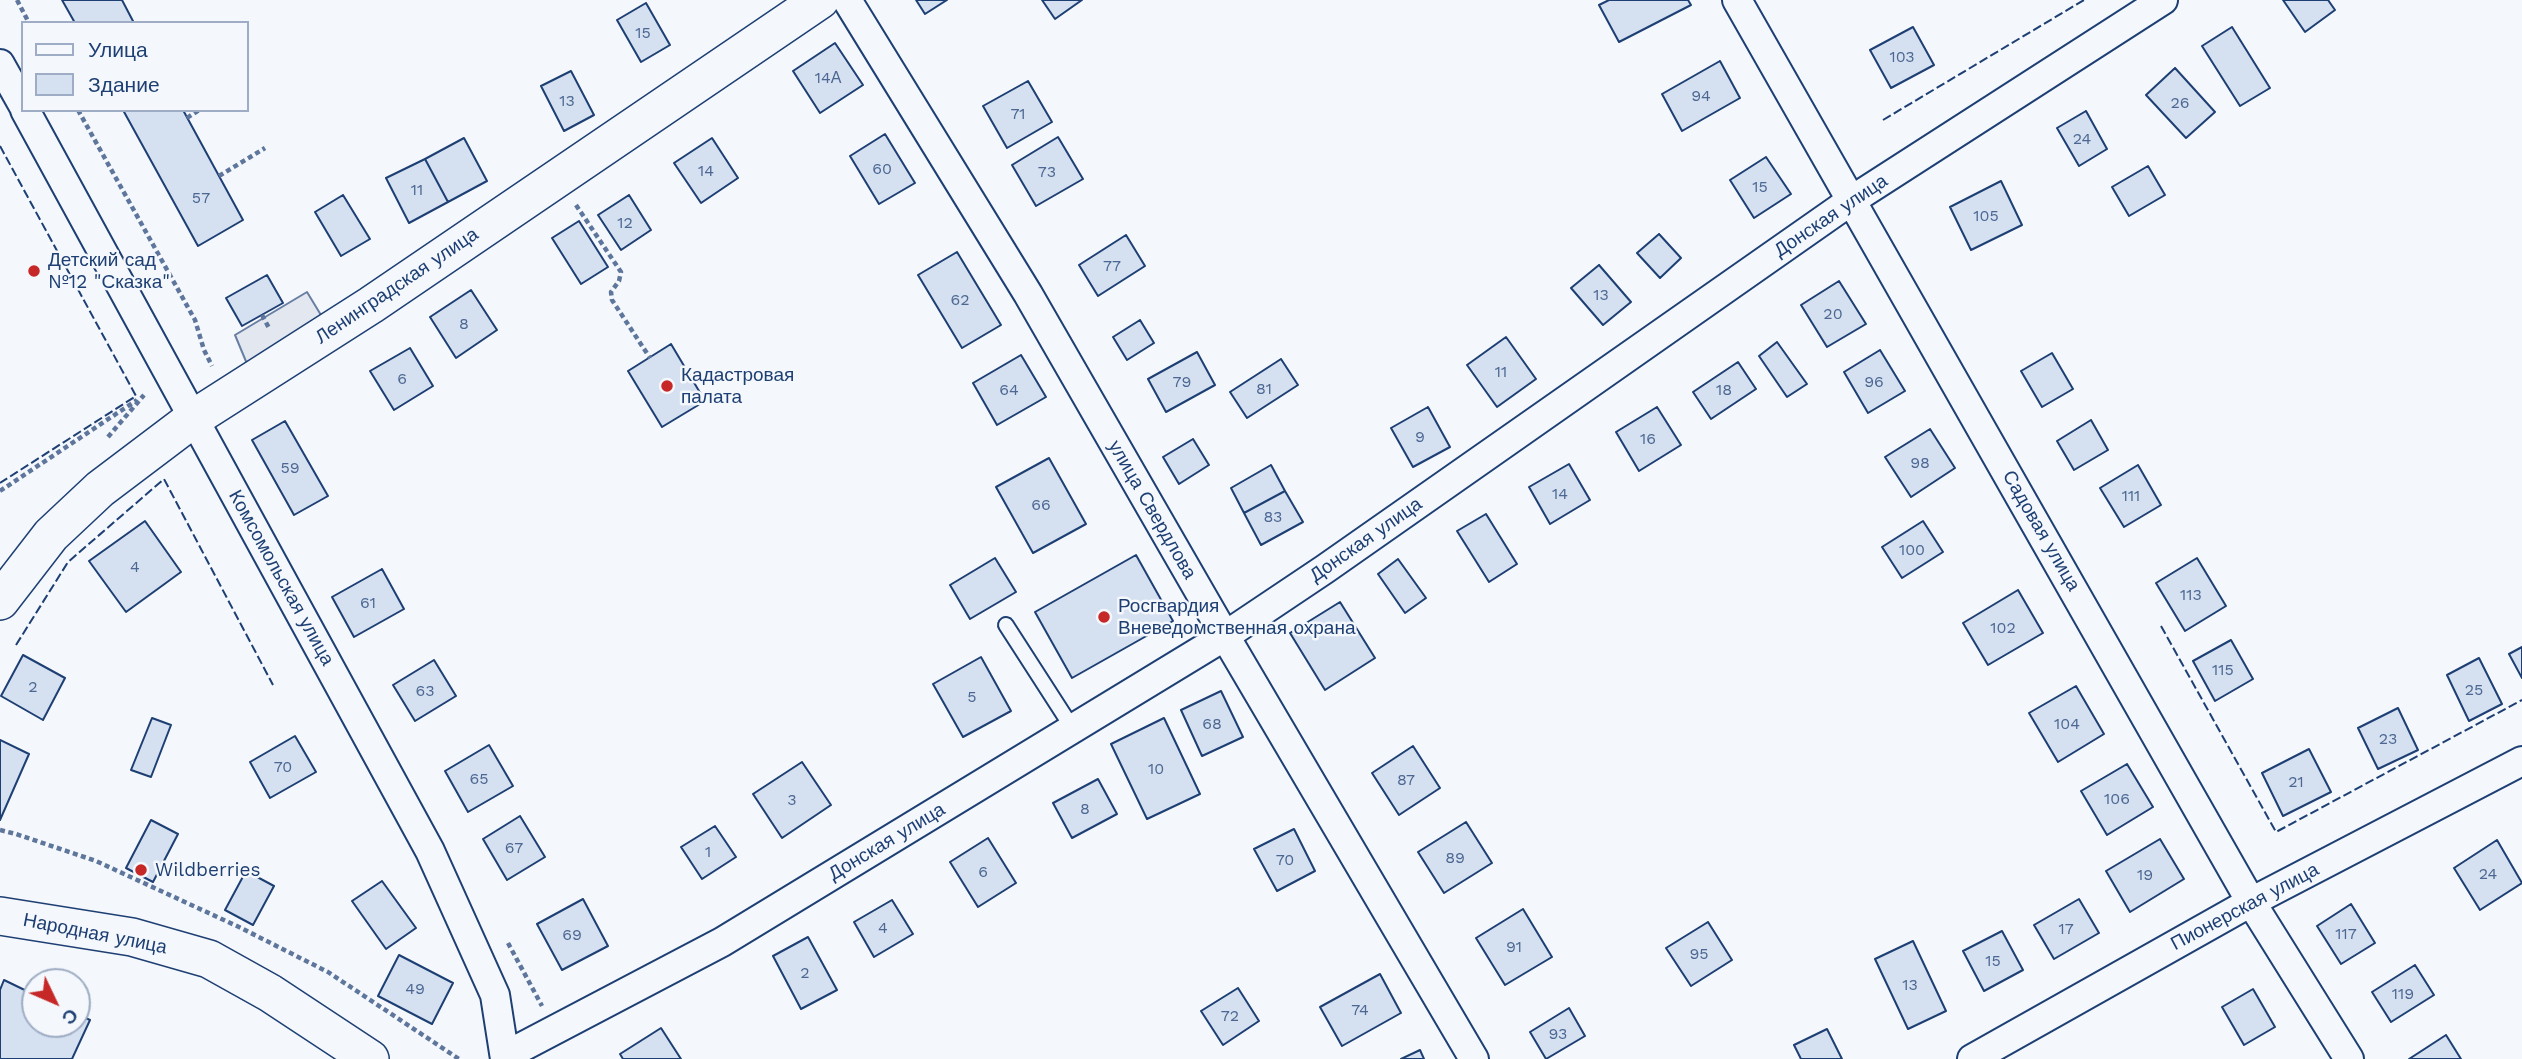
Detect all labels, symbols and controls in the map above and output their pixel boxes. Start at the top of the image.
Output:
legend [21,21,248,112]
house number: 15 [635,23,651,43]
text: Улица [88,37,148,62]
house number: 103 [1889,47,1915,67]
house number: 14А [815,68,841,88]
text: Здание [88,72,160,97]
house number: 94 [1691,86,1711,106]
house number: 13 [559,91,575,111]
house number: 26 [2170,93,2190,113]
house number: 71 [1010,104,1026,124]
house number: 24 [2073,129,2091,149]
house number: 60 [872,159,892,179]
house number: 14 [698,161,714,181]
house number: 73 [1038,162,1056,182]
street label: Донская улица [1770,170,1892,262]
house number: 15 [1752,177,1768,197]
house number: 11 [411,180,423,200]
house number: 57 [192,188,210,208]
house number: 105 [1973,206,1999,226]
house number: 12 [617,213,633,233]
street label: Ленинградская улица [311,223,483,349]
place label: Детский сад №12 "Сказка" [48,249,170,293]
house number: 77 [1103,256,1121,276]
marker: Детский сад №12 "Сказка" [26,263,42,279]
house number: 13 [1593,285,1609,305]
house number: 62 [950,290,970,310]
house number: 20 [1823,304,1843,324]
house number: 8 [459,314,469,334]
house number: 11 [1495,362,1507,382]
place label: Кадастровая палата [681,364,794,408]
house number: 6 [397,369,407,389]
house number: 79 [1173,372,1191,392]
house number: 96 [1864,372,1884,392]
marker: Кадастровая палата [659,378,675,394]
house number: 81 [1256,379,1272,399]
house number: 64 [999,380,1019,400]
house number: 18 [1716,380,1732,400]
house number: 9 [1415,427,1425,447]
house number: 16 [1640,429,1656,449]
street label: улица Свердлова [1103,437,1201,583]
house number: 98 [1910,453,1930,473]
house number: 59 [280,458,300,478]
street label: Садовая улица [1997,467,2085,595]
house number: 14 [1552,484,1568,504]
street label: Комсомольская улица [223,486,339,670]
house number: 111 [2122,486,2140,506]
street label: Донская улица [1305,493,1427,587]
house number: 66 [1031,495,1051,515]
house number: 83 [1264,507,1282,527]
house number: 100 [1899,540,1925,560]
house number: 4 [130,557,140,577]
house number: 113 [2180,585,2202,605]
house number: 61 [360,593,376,613]
place label: Росгвардия Вневедомственная охрана [1118,595,1355,639]
marker: Росгвардия Вневедомственная охрана [1096,609,1112,625]
house number: 102 [1990,618,2016,638]
house number: 115 [2212,660,2234,680]
house number: 2 [28,677,38,697]
house number: 25 [2465,680,2483,700]
house number: 63 [415,681,435,701]
house number: 5 [967,687,977,707]
house number: 68 [1202,714,1222,734]
house number: 104 [2054,714,2080,734]
house number: 23 [2379,729,2397,749]
house number: 70 [274,757,292,777]
house number: 10 [1148,759,1164,779]
house number: 65 [469,769,489,789]
house number: 87 [1397,770,1415,790]
house number: 21 [2288,772,2304,792]
house number: 106 [2104,789,2130,809]
house number: 3 [787,790,797,810]
street label: Донская улица [825,798,949,886]
house number: 8 [1080,799,1090,819]
house number: 67 [505,838,523,858]
house number: 1 [705,842,711,862]
house number: 89 [1445,848,1465,868]
house number: 70 [1276,850,1294,870]
street label: Пионерская улица [2167,858,2323,956]
place label: Wildberries [155,859,260,881]
marker: Wildberries [133,862,149,878]
house number: 6 [978,862,988,882]
house number: 24 [2479,864,2497,884]
house number: 19 [2137,865,2153,885]
street label: Народная улица [21,909,169,959]
house number: 4 [878,918,888,938]
house number: 17 [2058,919,2074,939]
house number: 117 [2335,924,2357,944]
house number: 69 [562,925,582,945]
house number: 91 [1506,937,1522,957]
house number: 95 [1689,944,1709,964]
house number: 15 [1985,951,2001,971]
house number: 2 [800,963,810,983]
north arrow [21,968,91,1038]
house number: 13 [1902,975,1918,995]
house number: 49 [405,979,425,999]
house number: 119 [2392,984,2414,1004]
house number: 74 [1351,1000,1369,1020]
text: С [57,1004,83,1029]
house number: 72 [1221,1006,1239,1026]
house number: 93 [1549,1024,1567,1044]

